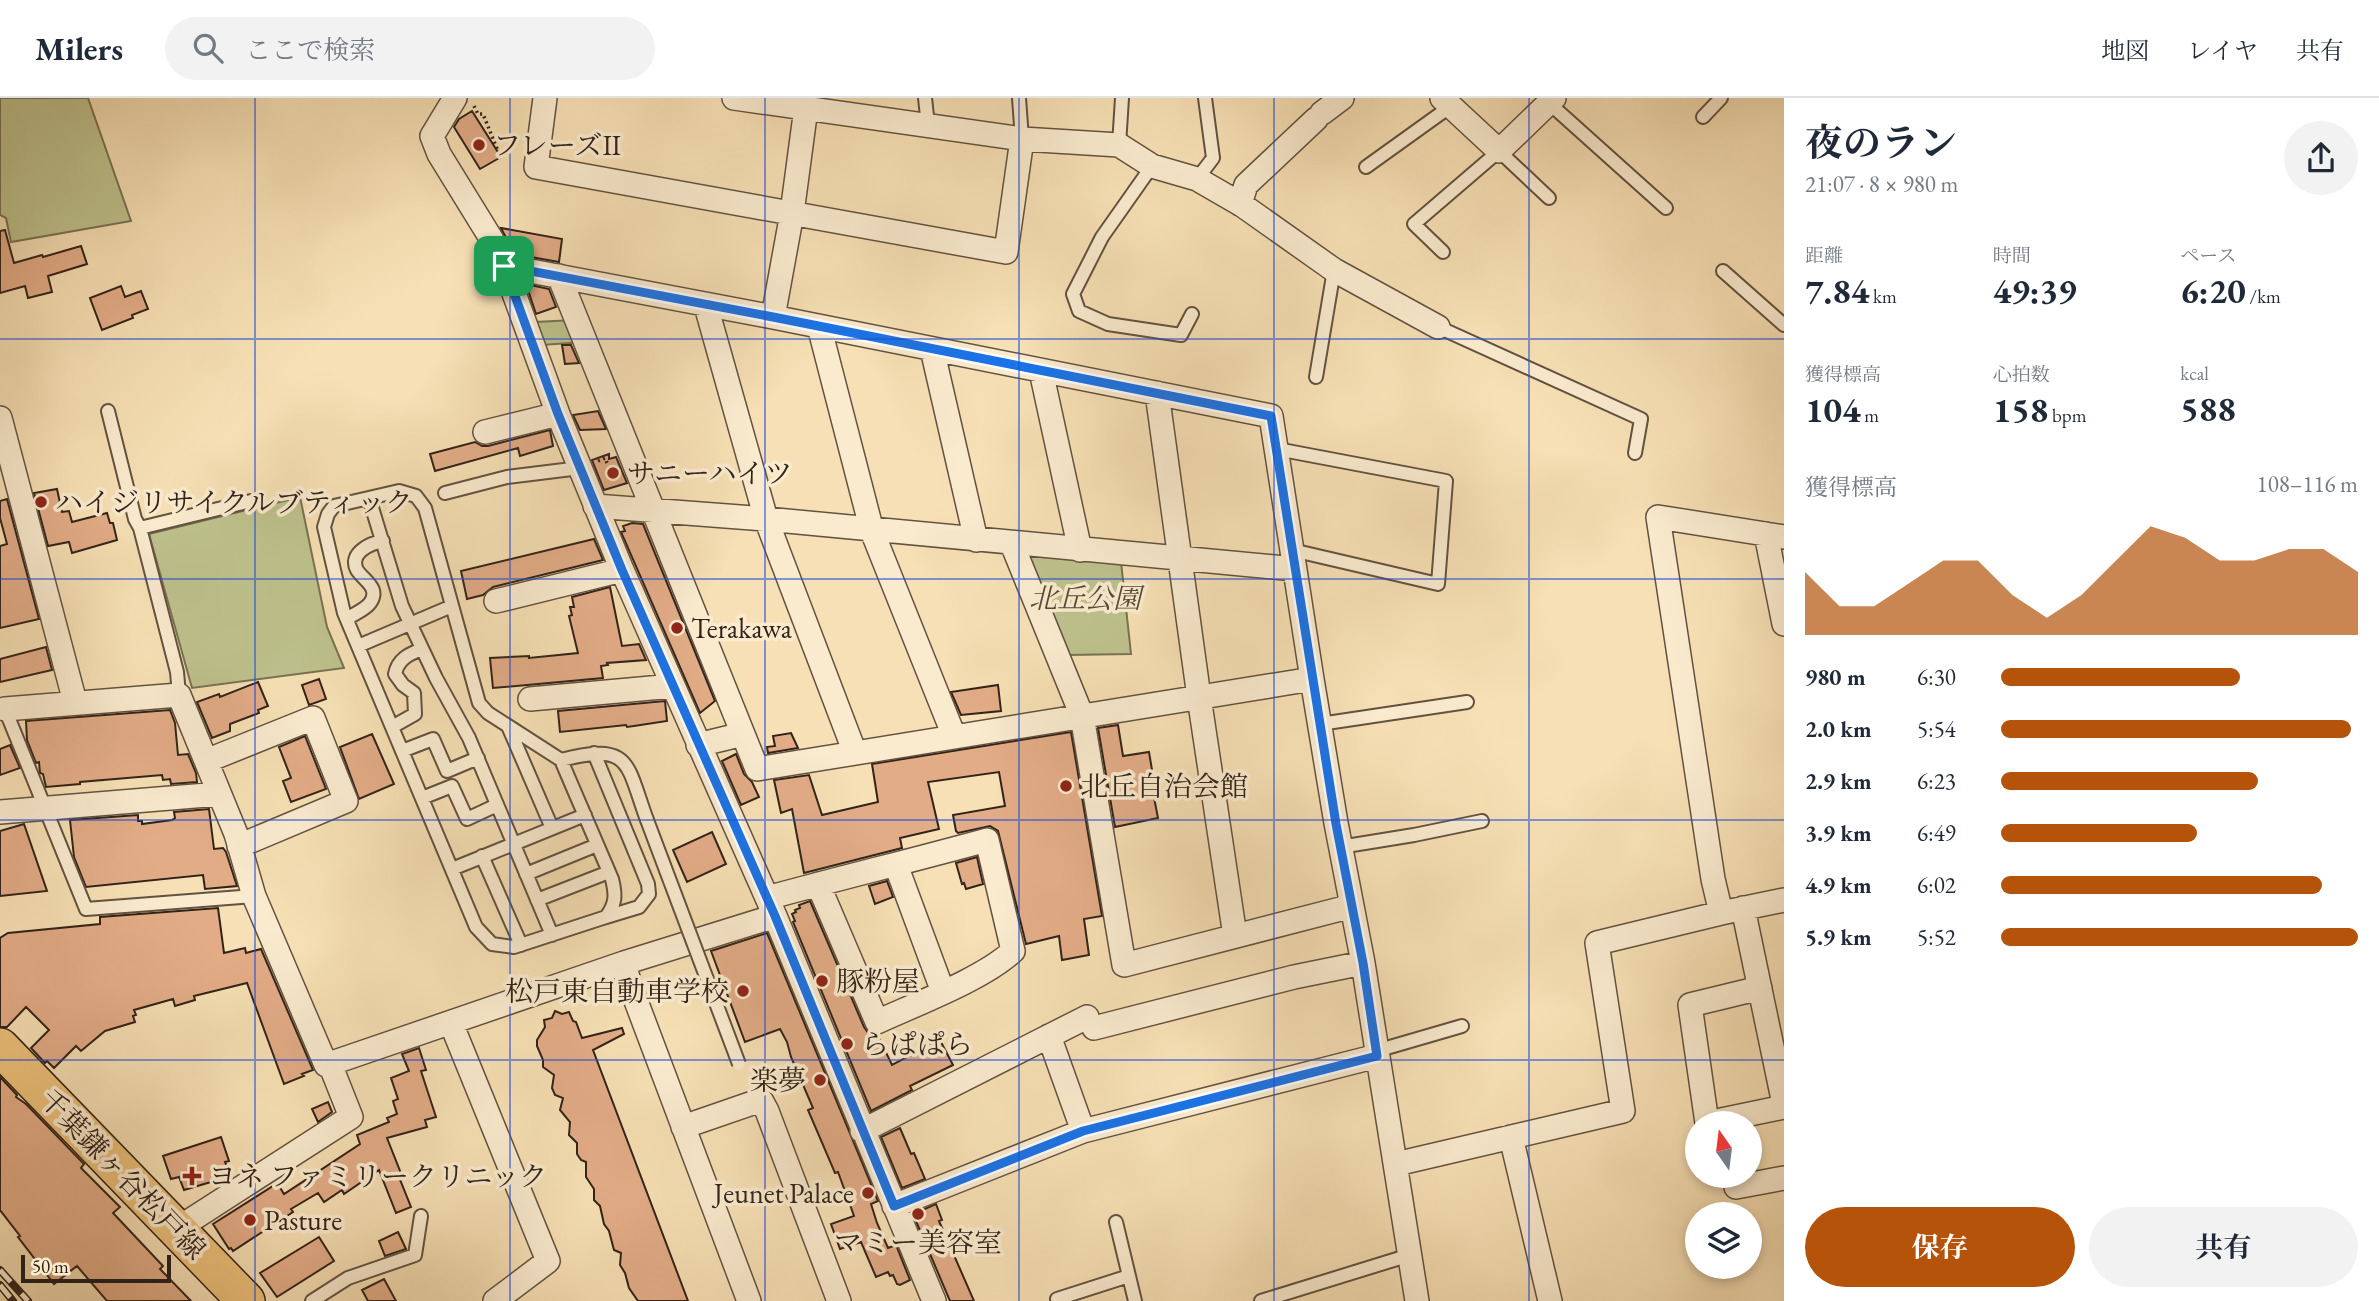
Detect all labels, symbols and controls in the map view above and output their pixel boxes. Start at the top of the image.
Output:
search box [165,17,655,80]
text: Milers [35,27,123,70]
icon: search [189,29,227,67]
text: ここで検索 [245,33,375,67]
text: 地図 [2101,35,2149,66]
text: レイヤ [2187,35,2258,66]
text: 共有 [2296,35,2344,66]
text: 夜のラン [1805,118,1957,167]
button: share [2284,121,2358,195]
place label: フレーズⅡ [493,127,621,163]
marker: フレーズⅡ [471,137,487,153]
text: 21:07 · 8 × 980 m [1805,169,1958,199]
pin [474,236,534,296]
text: 距離 [1805,243,1843,268]
text: 時間 [1993,243,2031,268]
text: ペース [2180,243,2236,268]
icon: arrive [485,247,523,285]
text: 7.84 [1805,268,1869,313]
text: 49:39 [1993,268,2077,313]
text: 6:20 [2180,268,2246,313]
text: km [1869,284,1897,309]
text: /km [2246,284,2281,309]
text: kcal [2180,361,2209,386]
text: 獲得標高 [1805,362,1881,387]
text: 心拍数 [1993,362,2050,387]
text: 588 [2180,386,2236,431]
text: 104 [1805,387,1861,432]
text: 158 [1993,387,2048,432]
text: m [1861,403,1879,428]
text: bpm [2048,403,2086,428]
place label: サニーハイツ [627,455,792,491]
marker: サニーハイツ [605,465,621,481]
text: 108–116 m [2257,469,2358,499]
text: 獲得標高 [1805,472,1897,502]
place label: ハイジリサイクルブティック [55,484,413,520]
marker: ハイジリサイクルブティック [33,494,49,510]
park label: 北丘公園 [1029,580,1145,616]
place label: Terakawa [691,610,793,646]
marker: Terakawa [669,620,685,636]
text: 980 m [1805,662,1866,692]
text: 6:30 [1917,662,1956,692]
text: 2.0 km [1805,714,1872,744]
text: 5:54 [1917,714,1956,744]
text: 2.9 km [1805,766,1872,796]
text: 6:23 [1917,766,1956,796]
place label: 北丘自治会館 [1080,768,1248,804]
marker: 北丘自治会館 [1058,778,1074,794]
text: 3.9 km [1805,818,1872,848]
text: 6:49 [1917,818,1956,848]
text: 4.9 km [1805,870,1872,900]
text: 6:02 [1917,870,1956,900]
text: 5.9 km [1805,922,1872,952]
text: 5:52 [1917,922,1956,952]
place label: 豚粉屋 [836,963,920,999]
place label: 松戸東自動車学校 [505,973,729,1009]
marker: 豚粉屋 [814,973,830,989]
marker: 松戸東自動車学校 [735,983,751,999]
place label: らぱぱら [861,1026,973,1062]
marker: らぱぱら [839,1036,855,1052]
place label: 楽夢 [750,1062,806,1098]
marker: 楽夢 [812,1072,828,1088]
street label: 千葉鎌ヶ谷松戸線 [32,1081,214,1267]
north arrow [1685,1111,1762,1188]
map controls [1685,1111,1762,1279]
place label: ヨネ ファミリークリニック [208,1158,547,1194]
marker: ヨネ ファミリークリニック [182,1166,202,1186]
place label: Jeunet Palace [712,1175,854,1211]
marker: Jeunet Palace [860,1185,876,1201]
place label: Pasture [264,1202,342,1238]
button: layers [1685,1202,1762,1279]
marker: マミー美容室 [910,1206,926,1222]
button: 保存 [1805,1207,2075,1287]
button: 共有 [2089,1207,2358,1287]
marker: Pasture [242,1212,258,1228]
place label: マミー美容室 [834,1224,1002,1260]
scale bar [21,1252,172,1284]
text: 50 m [32,1254,69,1279]

